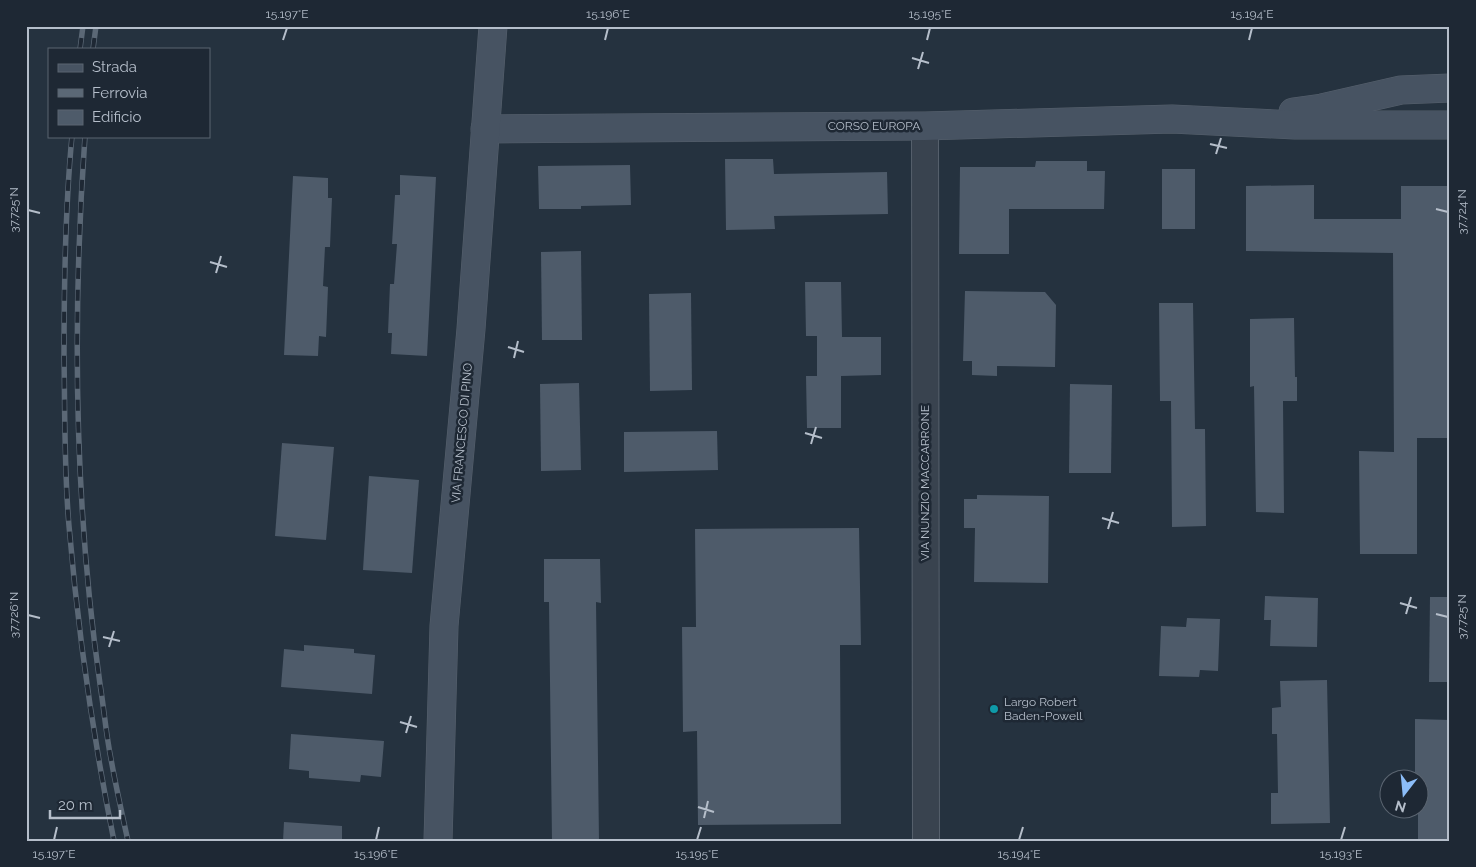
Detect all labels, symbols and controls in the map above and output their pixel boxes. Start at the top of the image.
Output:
text: 15.197°E [266,7,308,21]
text: 15.196°E [586,7,630,21]
text: 15.195°E [908,7,952,21]
text: 15.194°E [1230,7,1274,21]
legend [48,48,210,138]
text: Strada [92,58,137,76]
text: Ferrovia [92,84,148,102]
text: Edificio [92,108,142,126]
street label: CORSO EUROPA [828,119,920,133]
text: 37.725°N [7,187,21,233]
text: 37.724°N [1455,189,1469,235]
street label: VIA FRANCESCO DI PINO [449,362,475,504]
street label: VIA NUNZIO MACCARRONE [918,405,932,561]
text: 37.726°N [7,592,21,638]
text: 37.725°N [1455,594,1469,640]
place label: Largo Robert Baden-Powell [1004,695,1083,723]
marker: Largo Robert Baden-Powell [988,703,1000,715]
north arrow [1378,770,1428,820]
scale bar [50,787,120,819]
text: 20 m [58,796,93,814]
text: N [1393,797,1408,816]
text: 15.197°E [33,847,75,861]
text: 15.196°E [354,847,398,861]
text: 15.195°E [675,847,719,861]
text: 15.194°E [997,847,1041,861]
text: 15.193°E [1320,847,1362,861]

